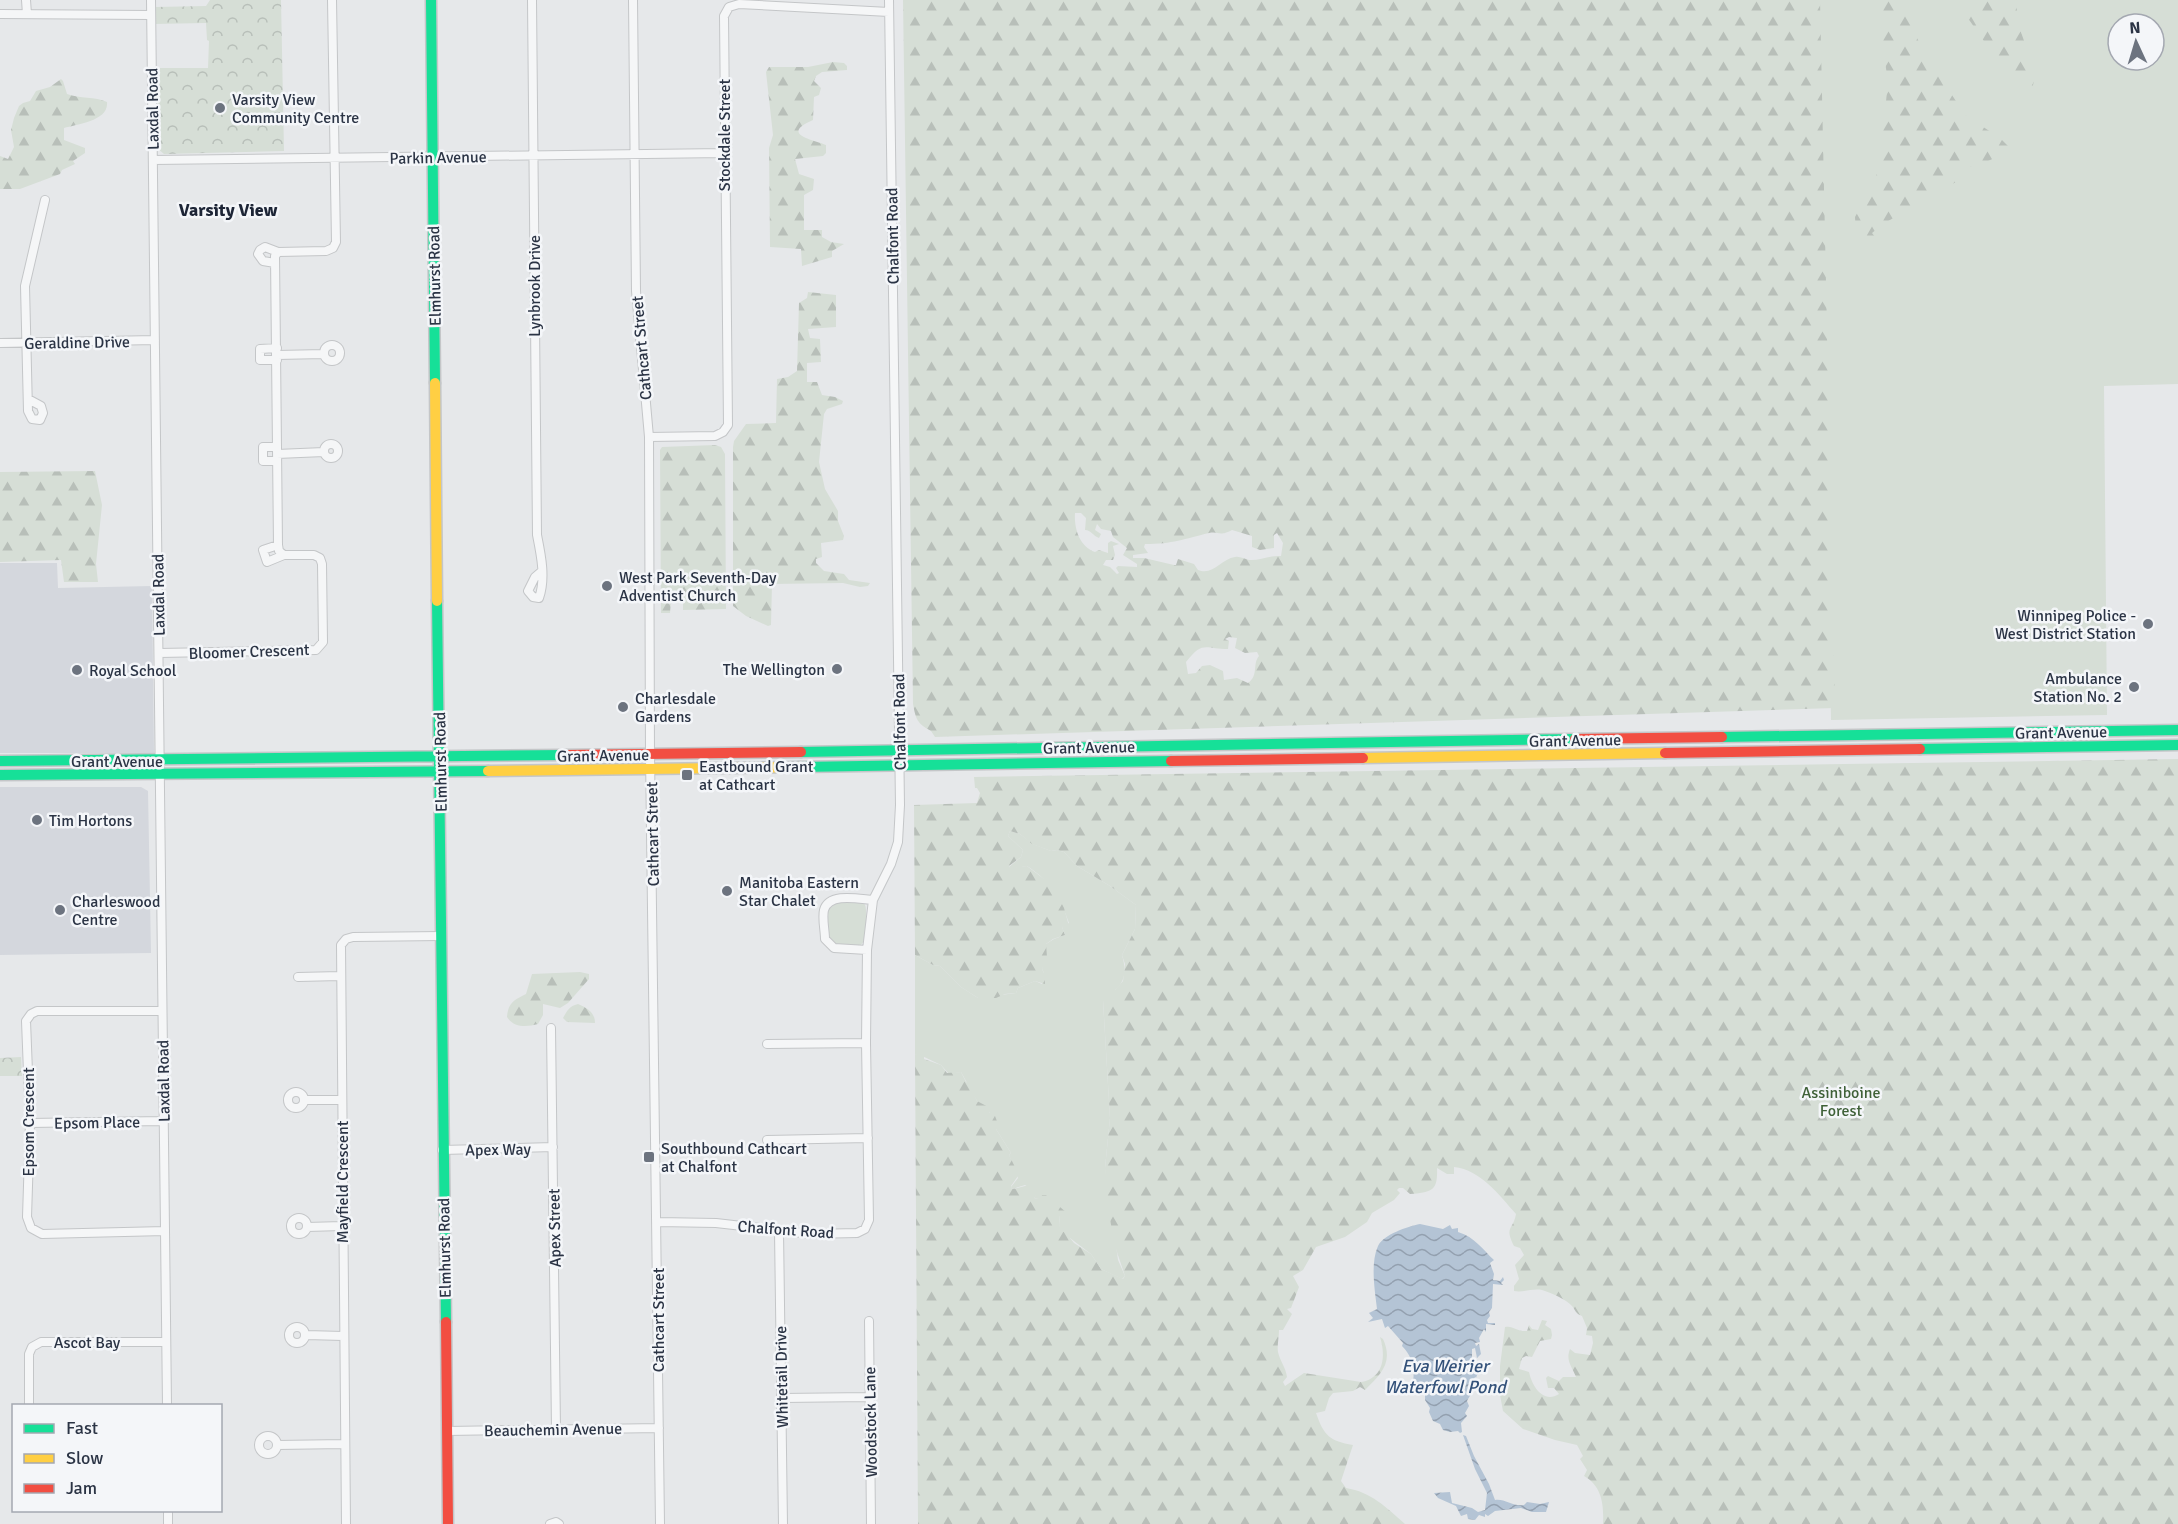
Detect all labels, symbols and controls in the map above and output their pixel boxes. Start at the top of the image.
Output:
north arrow [2106,12,2166,72]
text: N [2129,18,2141,38]
street label: Laxdal Road [142,68,164,150]
street label: Stockdale Street [715,78,735,191]
place label: Varsity View Community Centre [232,90,359,128]
marker: Varsity View Community Centre [213,101,227,115]
street label: Parkin Avenue [389,147,487,169]
street label: Chalfont Road [882,187,904,285]
district label: Varsity View [179,199,278,221]
street label: Elmhurst Road [424,226,446,326]
street label: Lynbrook Drive [525,235,545,337]
street label: Cathcart Street [627,295,657,401]
street label: Geraldine Drive [24,332,130,354]
street label: Laxdal Road [148,554,170,636]
place label: West Park Seventh-Day Adventist Church [619,568,777,606]
marker: West Park Seventh-Day Adventist Church [600,579,614,593]
place label: Winnipeg Police - West District Station [1995,606,2136,644]
marker: Winnipeg Police - West District Station [2141,617,2155,631]
street label: Bloomer Crescent [188,640,310,664]
place label: The Wellington [723,660,825,680]
place label: Royal School [89,661,177,681]
marker: The Wellington [830,662,844,676]
marker: Royal School [70,663,84,677]
place label: Ambulance Station No. 2 [2034,669,2122,707]
street label: Chalfont Road [889,673,911,771]
marker: Ambulance Station No. 2 [2127,680,2141,694]
place label: Charlesdale Gardens [635,689,716,727]
marker: Charlesdale Gardens [616,700,630,714]
street label: Elmhurst Road [430,712,452,812]
street label: Grant Avenue [2015,722,2107,744]
street label: Grant Avenue [1529,730,1621,752]
street label: Grant Avenue [1043,737,1135,759]
street label: Grant Avenue [557,745,649,767]
street label: Grant Avenue [71,752,163,772]
place label: Eastbound Grant at Cathcart [699,757,814,795]
marker: Eastbound Grant at Cathcart [680,768,694,782]
street label: Cathcart Street [642,781,664,886]
place label: Tim Hortons [49,811,132,831]
marker: Tim Hortons [30,813,44,827]
place label: Manitoba Eastern Star Chalet [739,873,859,911]
marker: Manitoba Eastern Star Chalet [720,884,734,898]
place label: Charleswood Centre [72,892,160,930]
marker: Charleswood Centre [53,903,67,917]
street label: Laxdal Road [153,1040,175,1122]
street label: Epsom Crescent [19,1067,39,1177]
park label: Assiniboine Forest [1801,1083,1881,1121]
street label: Epsom Place [54,1112,140,1134]
street label: Mayfield Crescent [333,1120,353,1243]
street label: Apex Way [465,1139,531,1161]
place label: Southbound Cathcart at Chalfont [661,1139,807,1177]
marker: Southbound Cathcart at Chalfont [642,1150,656,1164]
street label: Apex Street [544,1188,566,1268]
street label: Elmhurst Road [434,1198,456,1298]
street label: Chalfont Road [737,1217,835,1243]
street label: Cathcart Street [649,1267,669,1372]
street label: Whitetail Drive [771,1326,793,1428]
street label: Ascot Bay [54,1333,121,1353]
water label: Eva Weirier Waterfowl Pond [1384,1355,1508,1398]
street label: Woodstock Lane [860,1366,882,1478]
legend [12,1404,222,1512]
text: Fast [66,1417,98,1439]
street label: Beauchemin Avenue [484,1419,622,1441]
text: Slow [66,1447,103,1469]
text: Jam [66,1477,97,1499]

